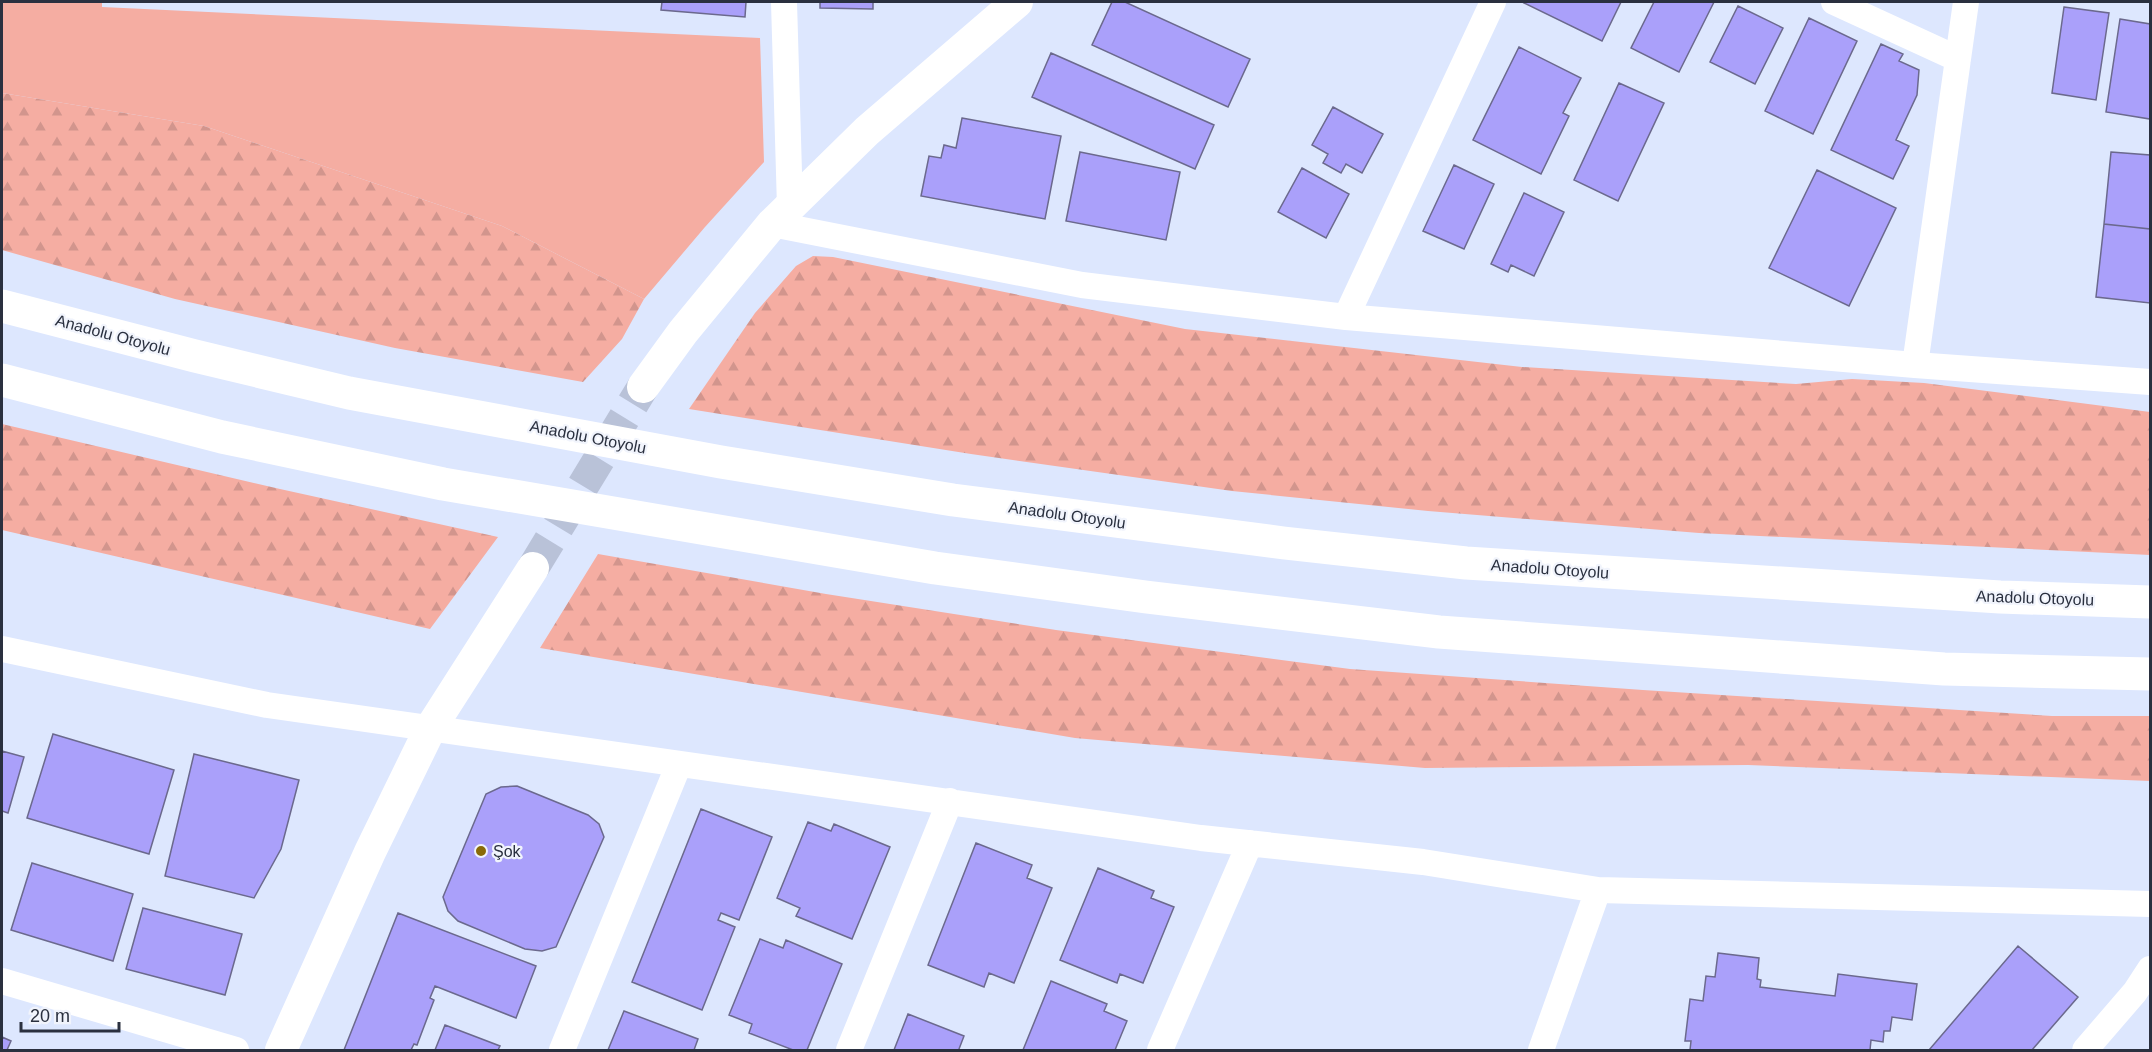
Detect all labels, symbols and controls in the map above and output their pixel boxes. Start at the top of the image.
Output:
street label: Anadolu Otoyolu [54,311,172,359]
street label: Anadolu Otoyolu [528,417,648,457]
street label: Anadolu Otoyolu [1007,498,1127,532]
street label: Anadolu Otoyolu [1490,556,1610,582]
street label: Anadolu Otoyolu [1976,587,2094,609]
place label: Şok [493,843,522,860]
marker: Şok [474,844,488,858]
scale bar [21,995,118,1033]
text: 20 m [30,1006,70,1026]

